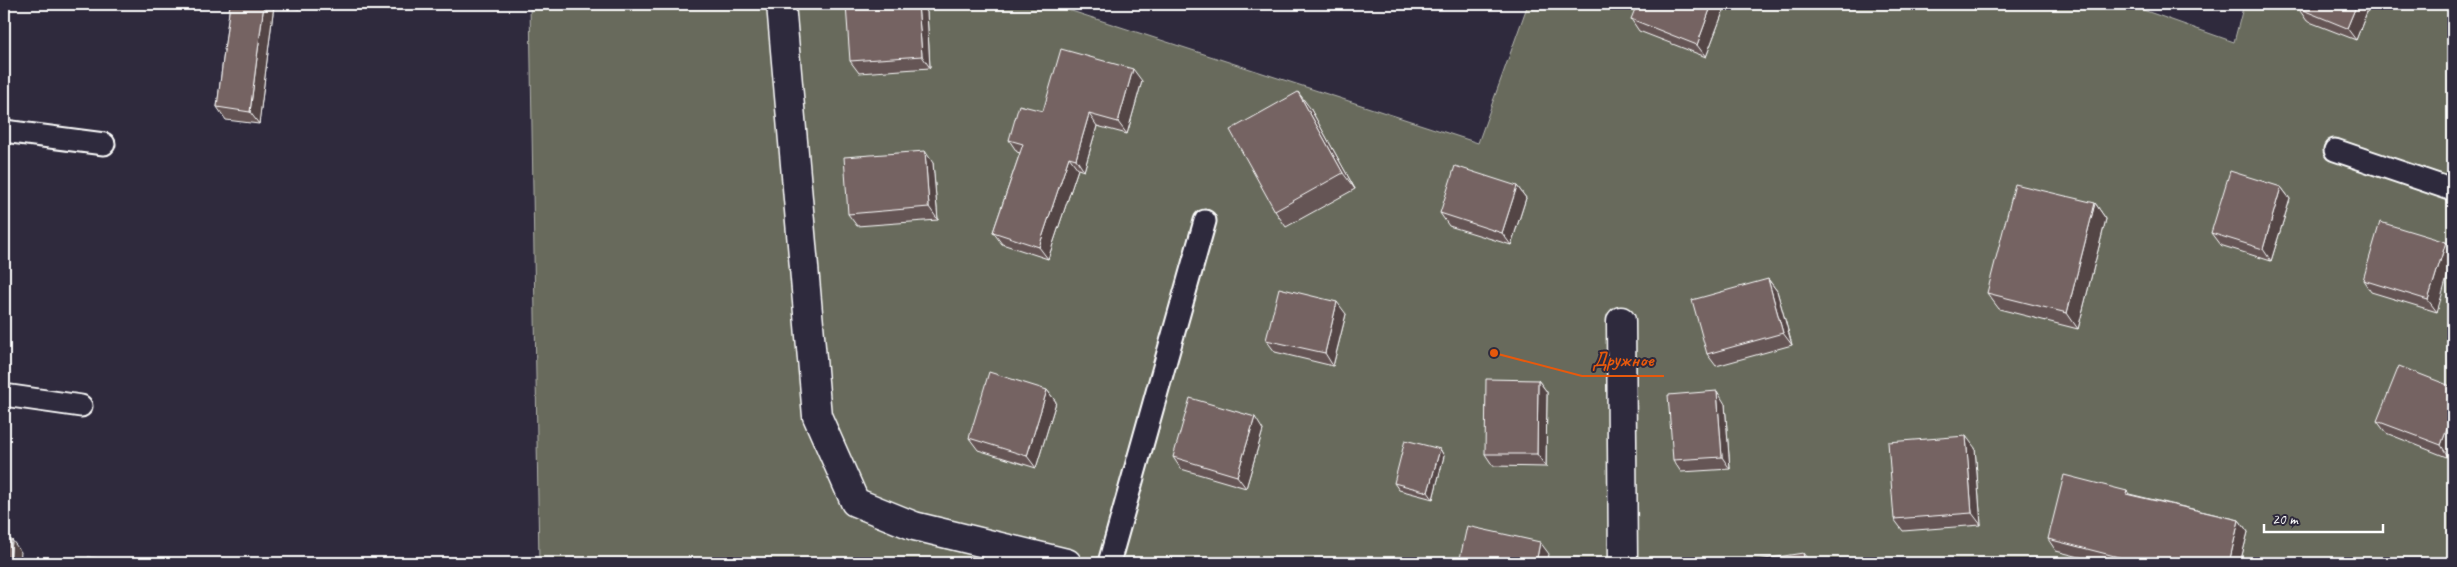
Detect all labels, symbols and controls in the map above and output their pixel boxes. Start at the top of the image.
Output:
callout: Дружное [1582,342,1664,376]
text: Дружное [1592,348,1656,372]
scale bar [2264,502,2383,534]
text: 20 m [2272,510,2299,529]

